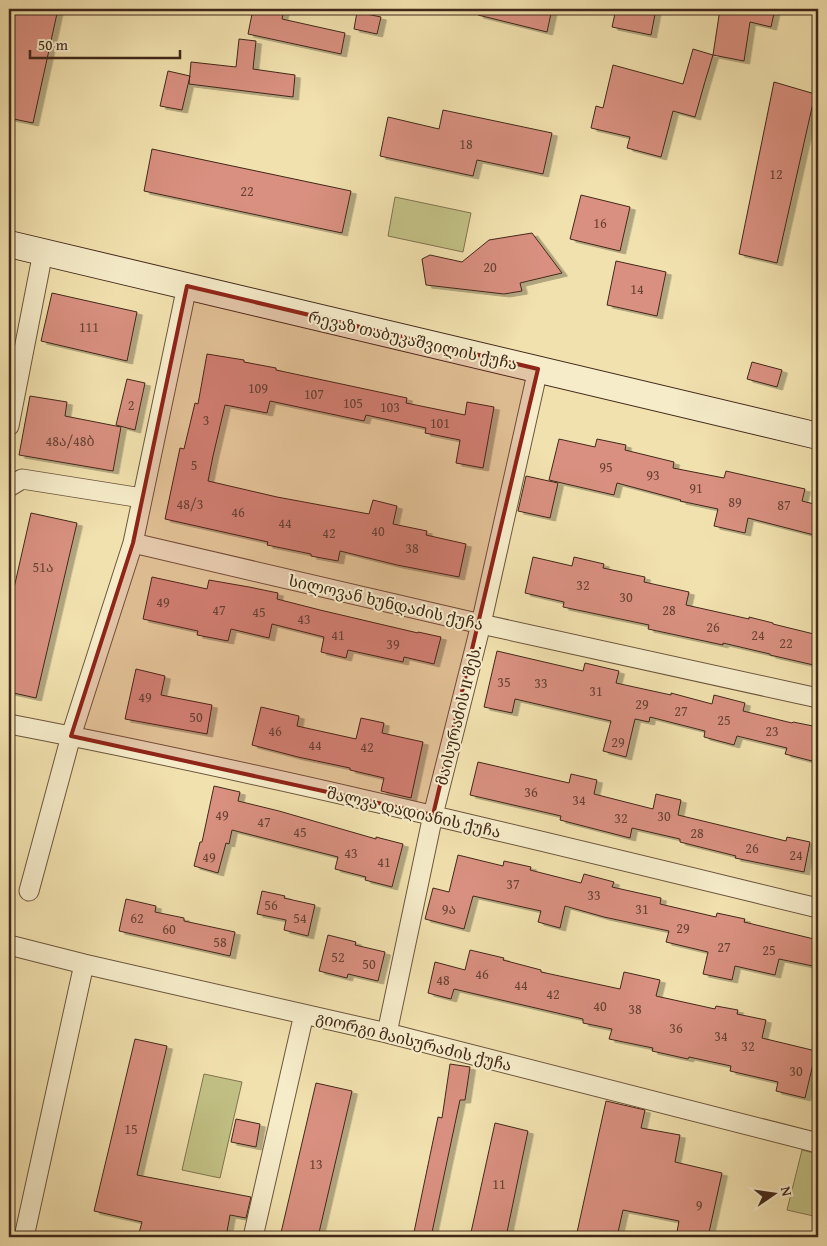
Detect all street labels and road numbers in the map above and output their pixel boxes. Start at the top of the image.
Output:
street label: რევაზ თაბუკაშვილის ქუჩა [306,304,520,376]
street label: სილოვან ხუნდაძის ქუჩა [286,568,486,636]
street label: მაისურაძის II შეს. [429,642,487,788]
street label: შალვა დადიანის ქუჩა [325,780,503,844]
street label: გიორგი მაისურაძის ქუჩა [313,1005,515,1077]

